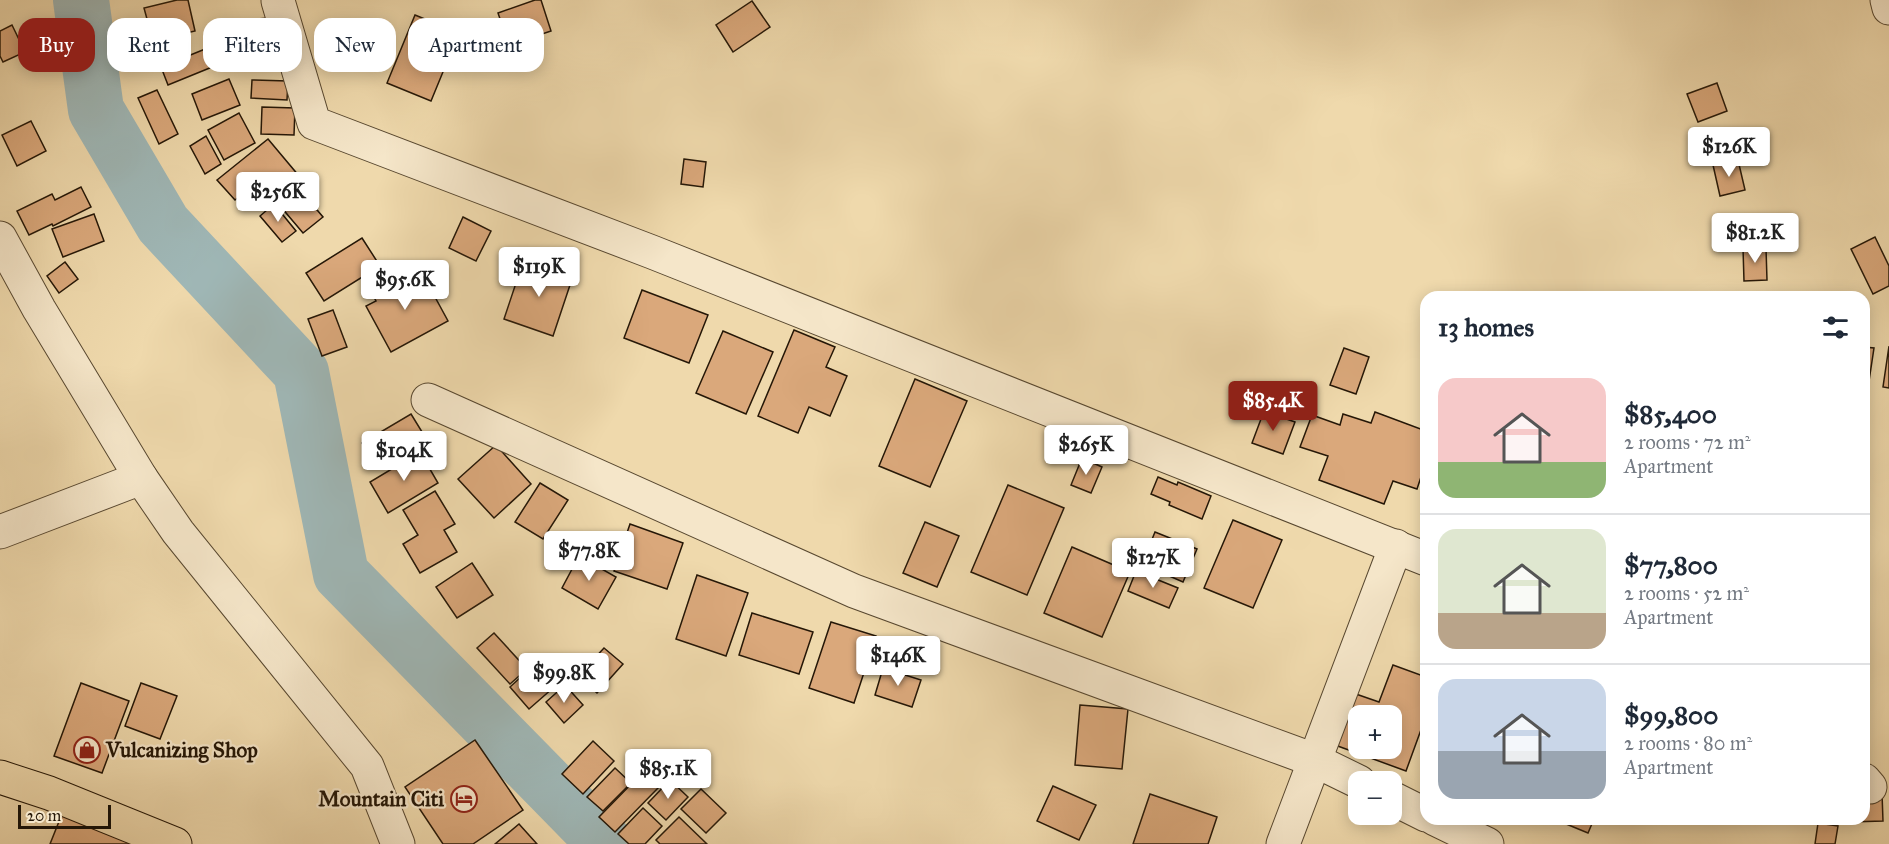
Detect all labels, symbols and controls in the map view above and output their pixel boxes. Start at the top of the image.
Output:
chip: Buy [18,18,95,72]
chip: Rent [107,18,191,72]
chip: Filters [203,18,302,72]
chip: New [314,18,396,72]
chip: Apartment [408,18,544,72]
pin: $126K [1687,127,1771,178]
text: $126K [1702,134,1756,158]
pin: $256K [236,172,320,223]
text: $256K [250,179,306,203]
pin: $81.2K [1706,213,1804,264]
text: $81.2K [1726,220,1784,244]
pin: $119K [497,247,581,298]
text: $119K [513,254,565,278]
pin: $95.6K [356,260,454,311]
text: $95.6K [375,267,435,291]
text: 13 homes [1438,311,1534,343]
icon: filters [1819,311,1852,344]
pin: $85.4K [1224,381,1322,432]
text: $85.4K [1242,388,1304,412]
text: $85,400 [1624,398,1717,430]
icon: home [1486,402,1558,474]
pin: $265K [1044,425,1128,476]
text: 2 rooms · 72 m² [1624,430,1751,454]
pin: $104K [362,431,446,482]
text: $265K [1058,432,1114,456]
text: $104K [376,438,432,462]
text: Apartment [1624,454,1713,478]
pin: $77.8K [540,531,638,582]
text: $77.8K [558,538,620,562]
pin: $127K [1111,538,1195,589]
text: $127K [1126,545,1180,569]
text: $77,800 [1624,549,1718,581]
icon: home [1486,553,1558,625]
text: 2 rooms · 52 m² [1624,581,1749,605]
text: Apartment [1624,605,1713,629]
pin: $146K [856,636,940,687]
text: $146K [870,643,926,667]
pin: $99.8K [515,653,613,704]
text: $99.8K [533,660,595,684]
text: $99,800 [1624,699,1718,731]
icon: home [1486,703,1558,775]
map controls [1348,705,1402,825]
button: + [1348,705,1402,759]
text: 2 rooms · 80 m² [1624,731,1752,755]
shop icon: Vulcanizing Shop [72,735,102,765]
place label: Vulcanizing Shop [105,737,258,763]
pin: $85.1K [619,749,717,800]
text: Apartment [1624,755,1713,779]
text: $85.1K [639,756,697,780]
button: − [1348,771,1402,825]
hotel icon: Mountain Citi [449,784,479,814]
place label: Mountain Citi [318,786,444,812]
scale bar [18,802,111,830]
text: 20 m [27,806,61,825]

